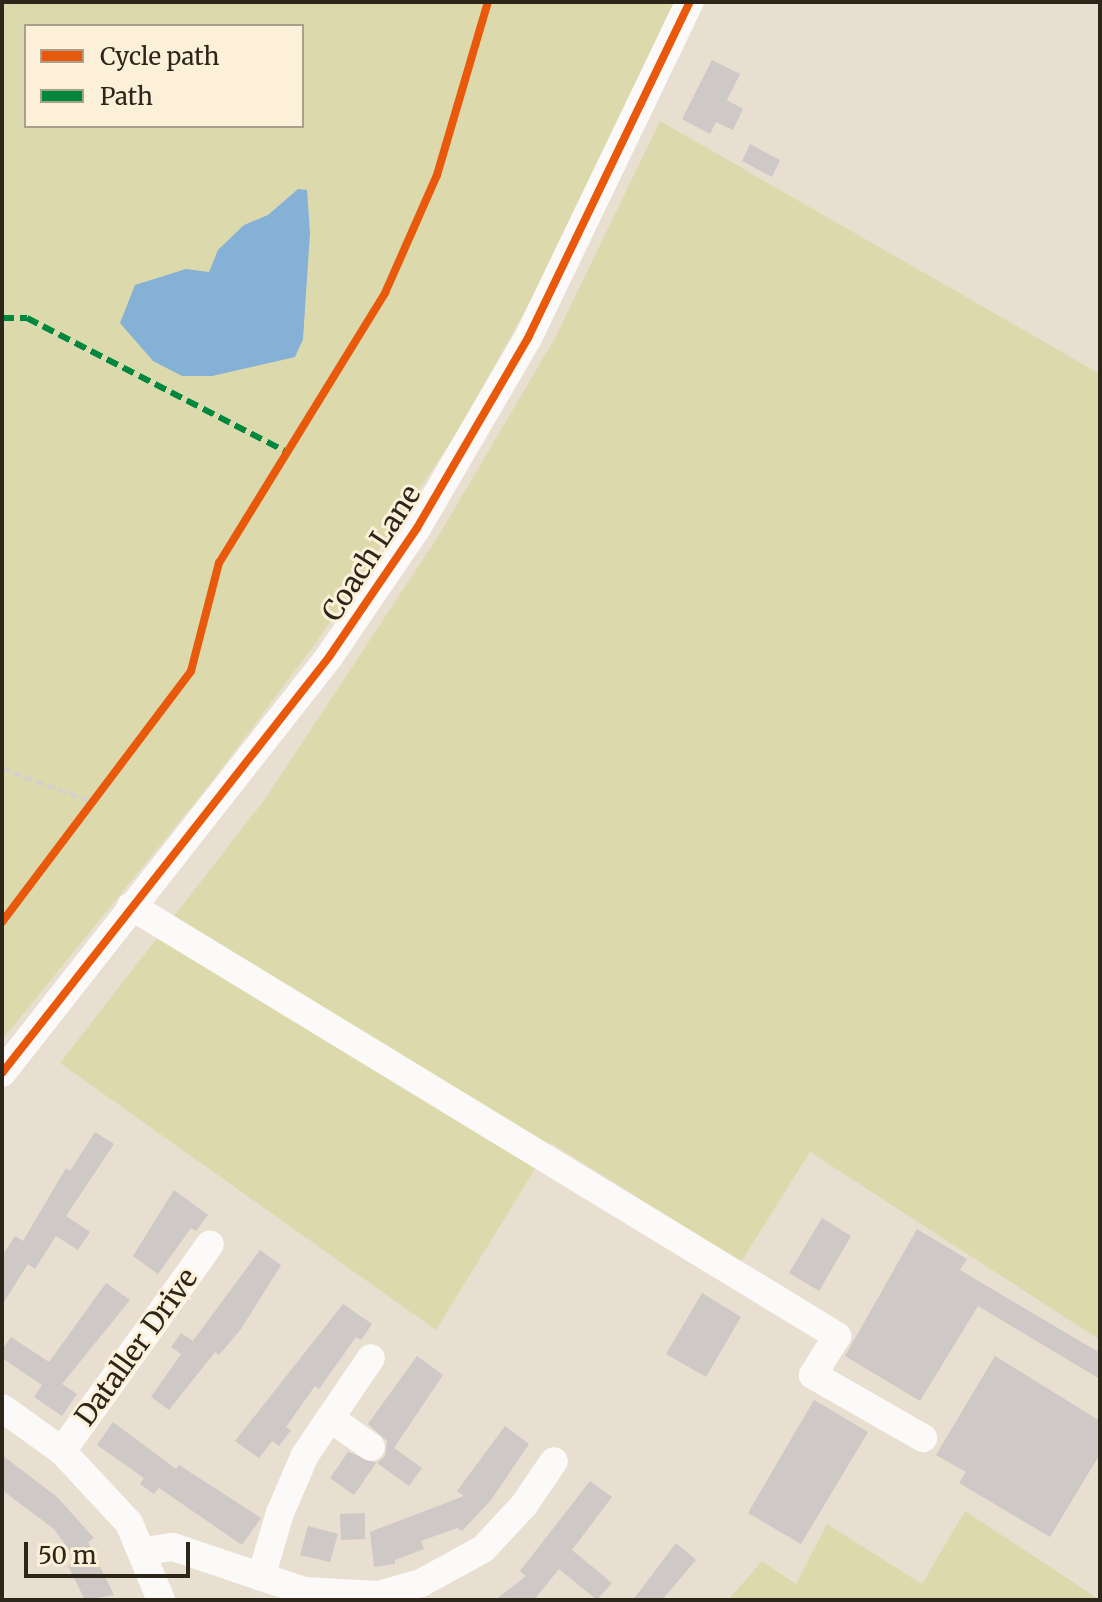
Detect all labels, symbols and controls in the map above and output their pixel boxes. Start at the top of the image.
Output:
legend [24,24,304,128]
text: Cycle path [100,41,219,72]
text: Path [100,81,153,112]
street label: Coach Lane [315,479,427,627]
street label: Dataller Drive [68,1262,204,1432]
scale bar [28,1526,194,1576]
text: 50 m [38,1540,97,1571]

